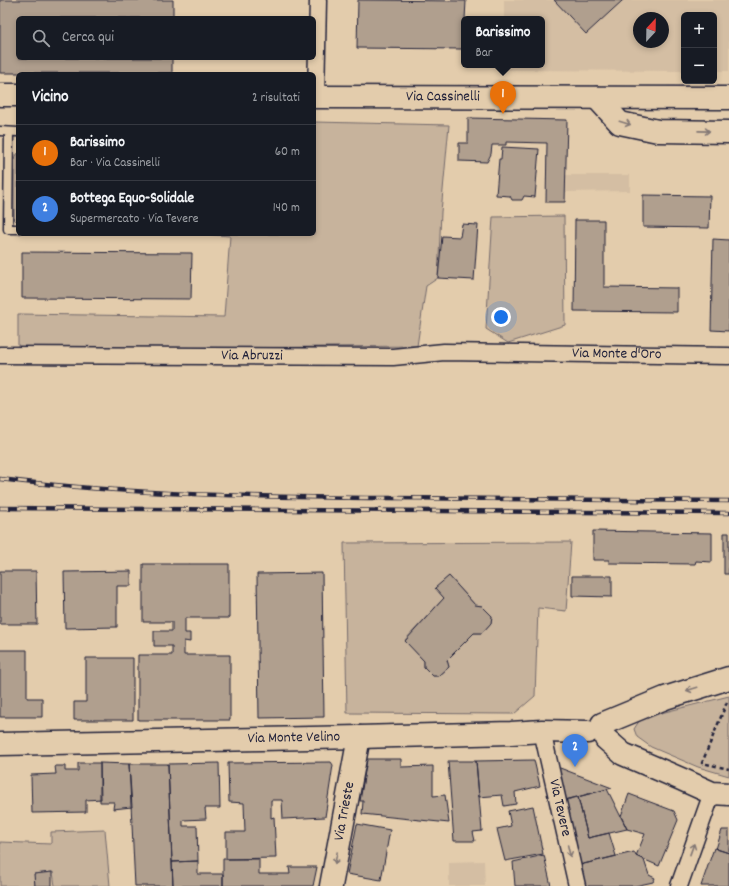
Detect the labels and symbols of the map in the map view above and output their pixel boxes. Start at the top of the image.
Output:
north arrow [633,12,669,48]
pin: 1 [490,81,516,114]
street label: Via Cassinelli [406,86,480,108]
one-way arrow [619,120,632,127]
one-way arrow [697,127,710,135]
your location [491,307,511,327]
street label: Via Monte d'Oro [572,343,662,366]
street label: Via Abruzzi [221,345,283,367]
one-way arrow [686,686,698,694]
street label: Via Monte Velino [248,726,341,750]
pin: 2 [562,734,588,767]
street label: Via Tevere [542,777,577,839]
street label: Via Trieste [329,779,361,843]
one-way arrow [689,843,696,856]
one-way arrow [565,844,573,857]
one-way arrow [332,851,340,864]

